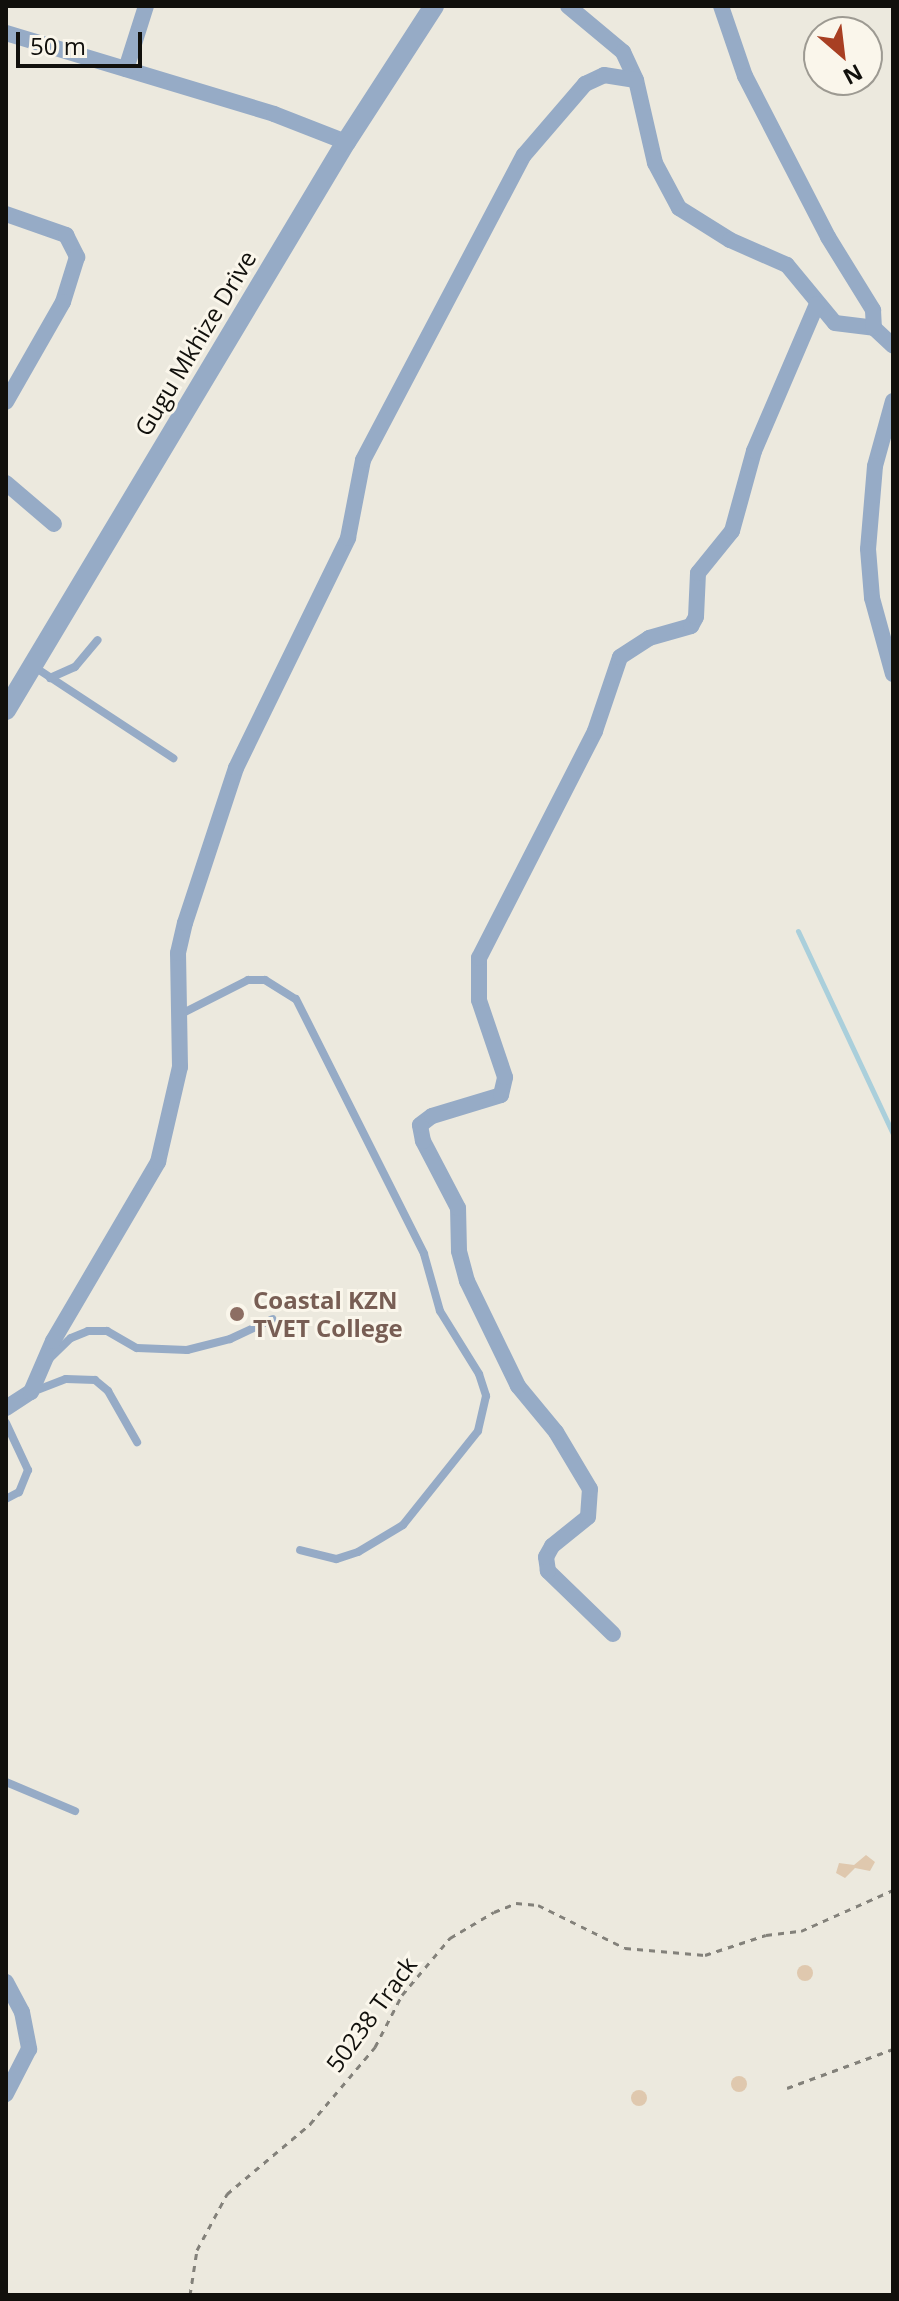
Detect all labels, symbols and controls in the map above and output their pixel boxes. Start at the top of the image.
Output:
scale bar [20,16,146,66]
north arrow [803,16,883,96]
text: 50 m [30,29,86,62]
text: N [838,58,868,93]
street label: Gugu Mkhize Drive [128,245,262,441]
place label: Coastal KZN TVET College [253,1286,403,1342]
marker: Coastal KZN TVET College [228,1305,246,1323]
street label: 50238 Track [320,1951,422,2077]

